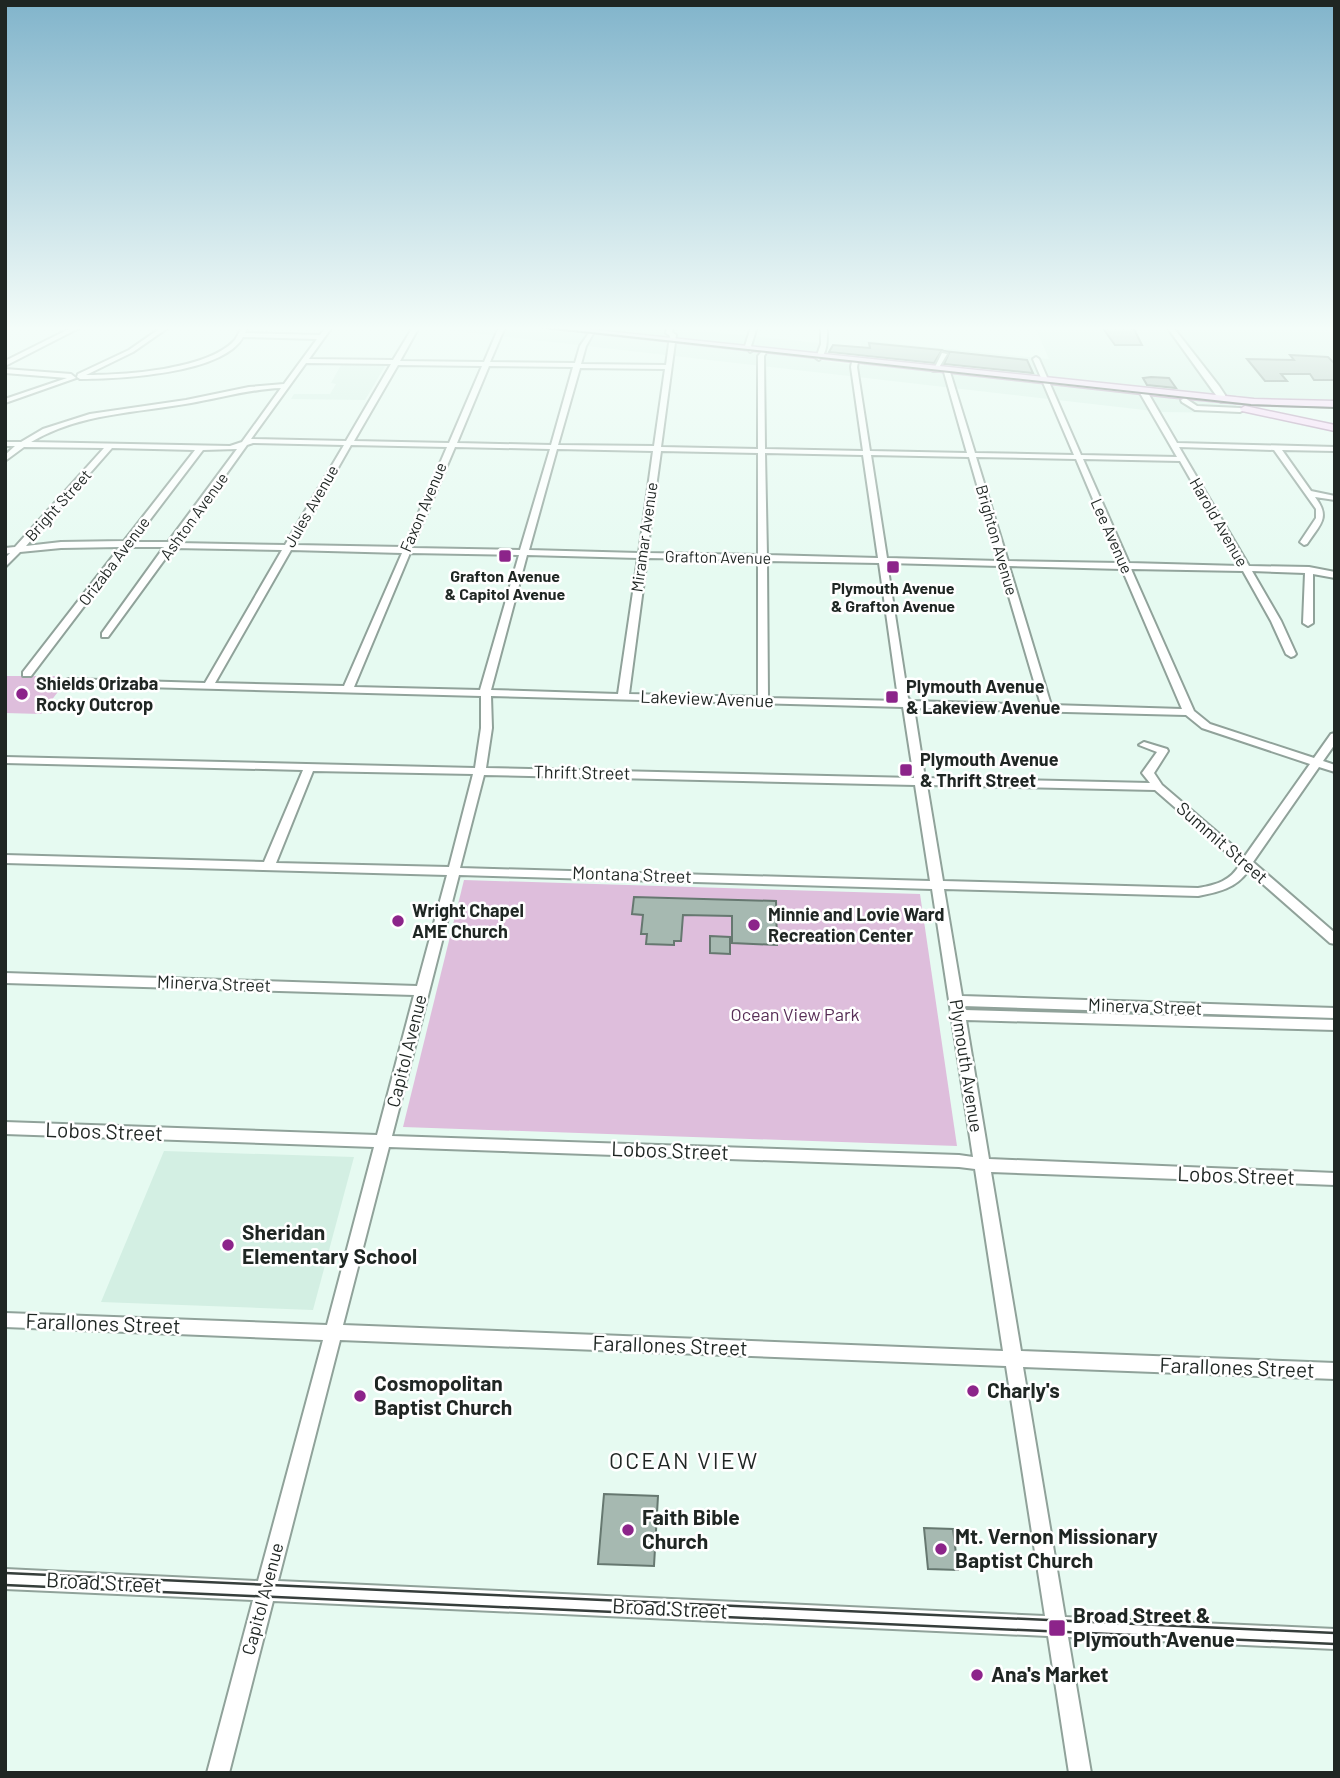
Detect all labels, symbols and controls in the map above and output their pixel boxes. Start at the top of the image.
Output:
street label: Faxon Avenue [395,459,450,554]
street label: Jules Avenue [279,461,342,550]
street label: Bright Street [21,465,95,544]
street label: Ashton Avenue [156,468,232,563]
street label: Harold Avenue [1186,474,1253,570]
street label: Miramar Avenue [626,481,661,593]
street label: Brighton Avenue [973,482,1022,597]
street label: Lee Avenue [1087,495,1137,576]
street label: Orizaba Avenue [74,513,153,609]
street label: Grafton Avenue [665,546,771,567]
marker: Grafton Avenue & Capitol Avenue [497,548,513,564]
marker: Plymouth Avenue & Grafton Avenue [885,559,901,575]
place label: Grafton Avenue & Capitol Avenue [445,566,565,603]
place label: Plymouth Avenue & Grafton Avenue [831,578,955,615]
place label: Shields Orizaba Rocky Outcrop [36,672,158,715]
place label: Plymouth Avenue & Lakeview Avenue [906,675,1061,718]
street label: Lakeview Avenue [640,685,774,711]
marker: Shields Orizaba Rocky Outcrop [14,686,30,702]
marker: Plymouth Avenue & Lakeview Avenue [884,689,900,705]
place label: Plymouth Avenue & Thrift Street [920,748,1059,791]
street label: Thrift Street [533,760,631,784]
marker: Plymouth Avenue & Thrift Street [898,762,914,778]
street label: Summit Street [1172,797,1273,888]
street label: Montana Street [572,861,692,887]
place label: Wright Chapel AME Church [412,899,524,942]
place label: Minnie and Lovie Ward Recreation Center [768,903,945,946]
marker: Wright Chapel AME Church [390,913,406,929]
marker: Minnie and Lovie Ward Recreation Center [746,917,762,933]
street label: Minerva Street [157,970,271,996]
street label: Capitol Avenue [381,992,431,1109]
street label: Minerva Street [1088,993,1202,1019]
street label: Plymouth Avenue [946,998,988,1134]
park label: Ocean View Park [731,1003,860,1025]
street label: Lobos Street [45,1116,163,1145]
street label: Lobos Street [611,1135,729,1164]
street label: Lobos Street [1177,1160,1295,1189]
place label: Sheridan Elementary School [242,1219,417,1268]
marker: Sheridan Elementary School [220,1237,236,1253]
street label: Farallones Street [25,1307,181,1338]
street label: Farallones Street [592,1329,748,1360]
street label: Farallones Street [1159,1351,1315,1382]
place label: Cosmopolitan Baptist Church [374,1370,512,1419]
place label: Charly's [987,1377,1060,1402]
marker: Charly's [965,1383,981,1399]
marker: Cosmopolitan Baptist Church [352,1388,368,1404]
district label: OCEAN VIEW [609,1446,759,1474]
place label: Faith Bible Church [642,1504,740,1553]
marker: Faith Bible Church [620,1522,636,1538]
place label: Mt. Vernon Missionary Baptist Church [955,1523,1158,1572]
street label: Capitol Avenue [236,1540,288,1657]
marker: Mt. Vernon Missionary Baptist Church [933,1541,949,1557]
street label: Broad Street [46,1566,163,1597]
street label: Broad Street [612,1592,729,1623]
place label: Broad Street & Plymouth Avenue [1073,1602,1235,1651]
marker: Broad Street & Plymouth Avenue [1047,1618,1067,1638]
place label: Ana's Market [991,1661,1109,1686]
marker: Ana's Market [969,1667,985,1683]

